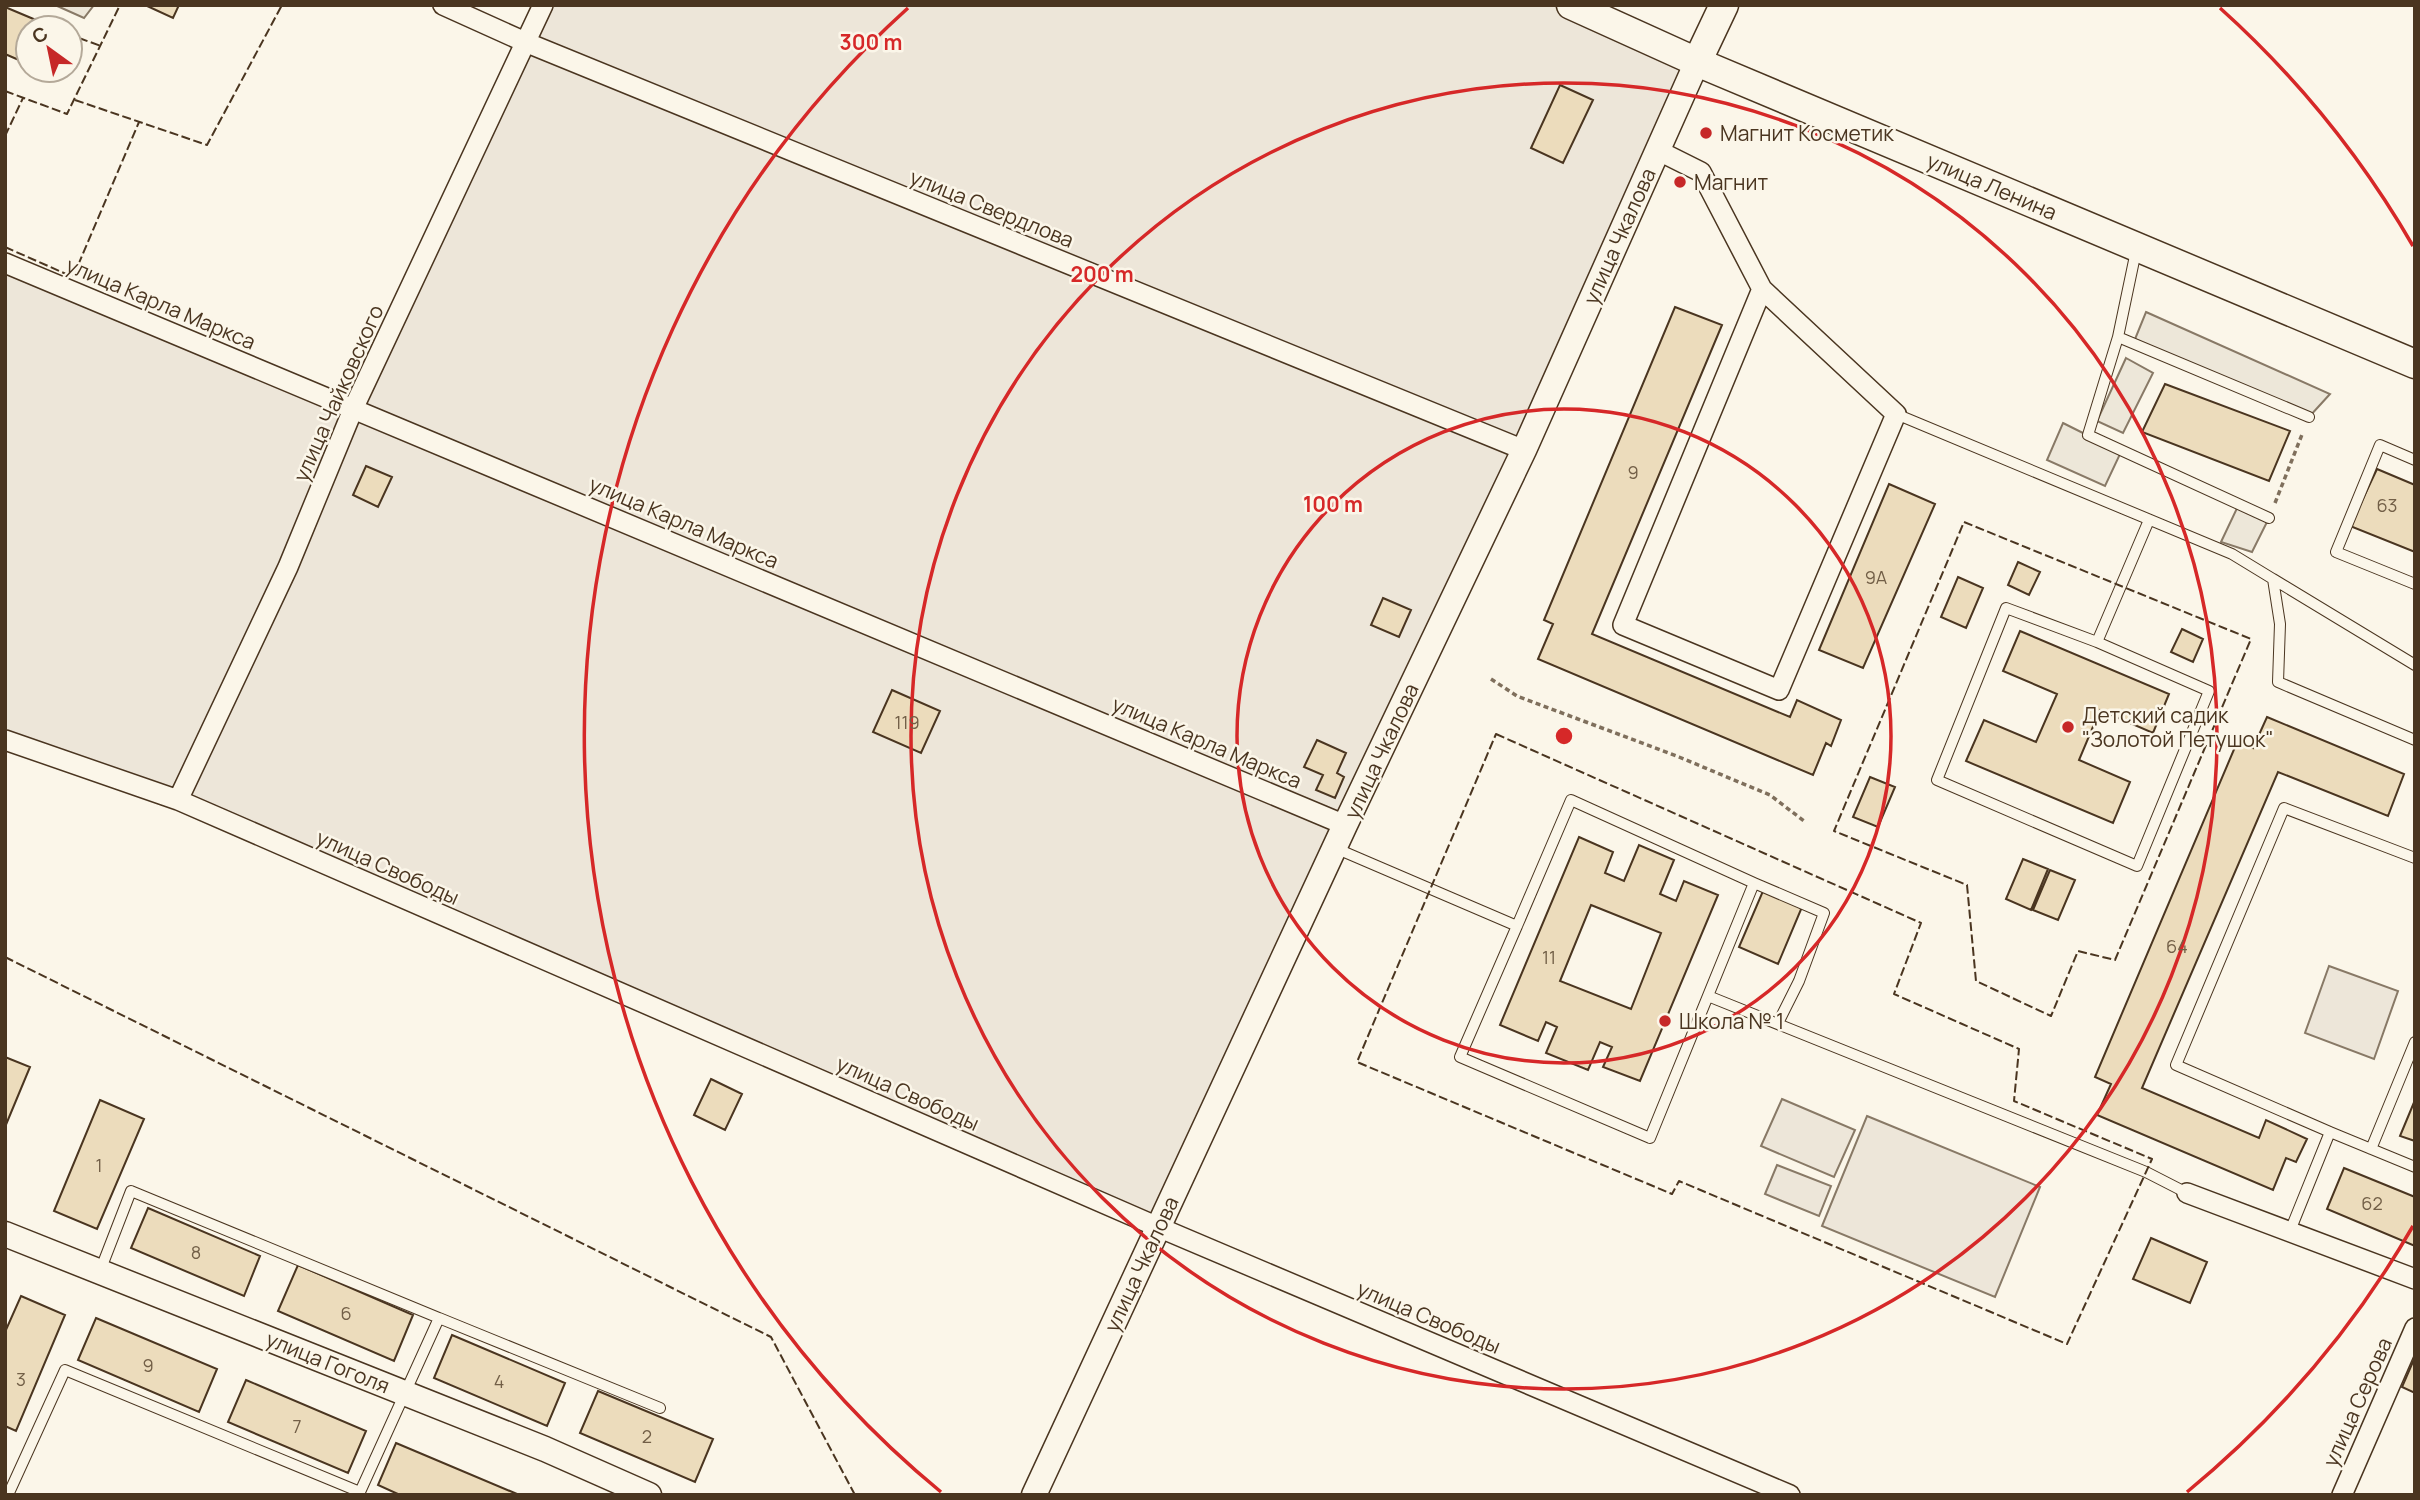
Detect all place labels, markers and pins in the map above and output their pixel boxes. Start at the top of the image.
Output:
place label: Магнит Косметик [1720,119,1894,147]
marker: Магнит Косметик [1698,125,1714,141]
place label: Магнит [1694,168,1768,196]
marker: Магнит [1672,174,1688,190]
place label: Детский садик "Золотой Петушок" [2082,701,2274,753]
marker: Детский садик "Золотой Петушок" [2060,719,2076,735]
centre of rings [1552,724,1576,748]
place label: Школа № 1 [1679,1007,1784,1035]
marker: Школа № 1 [1657,1013,1673,1029]

